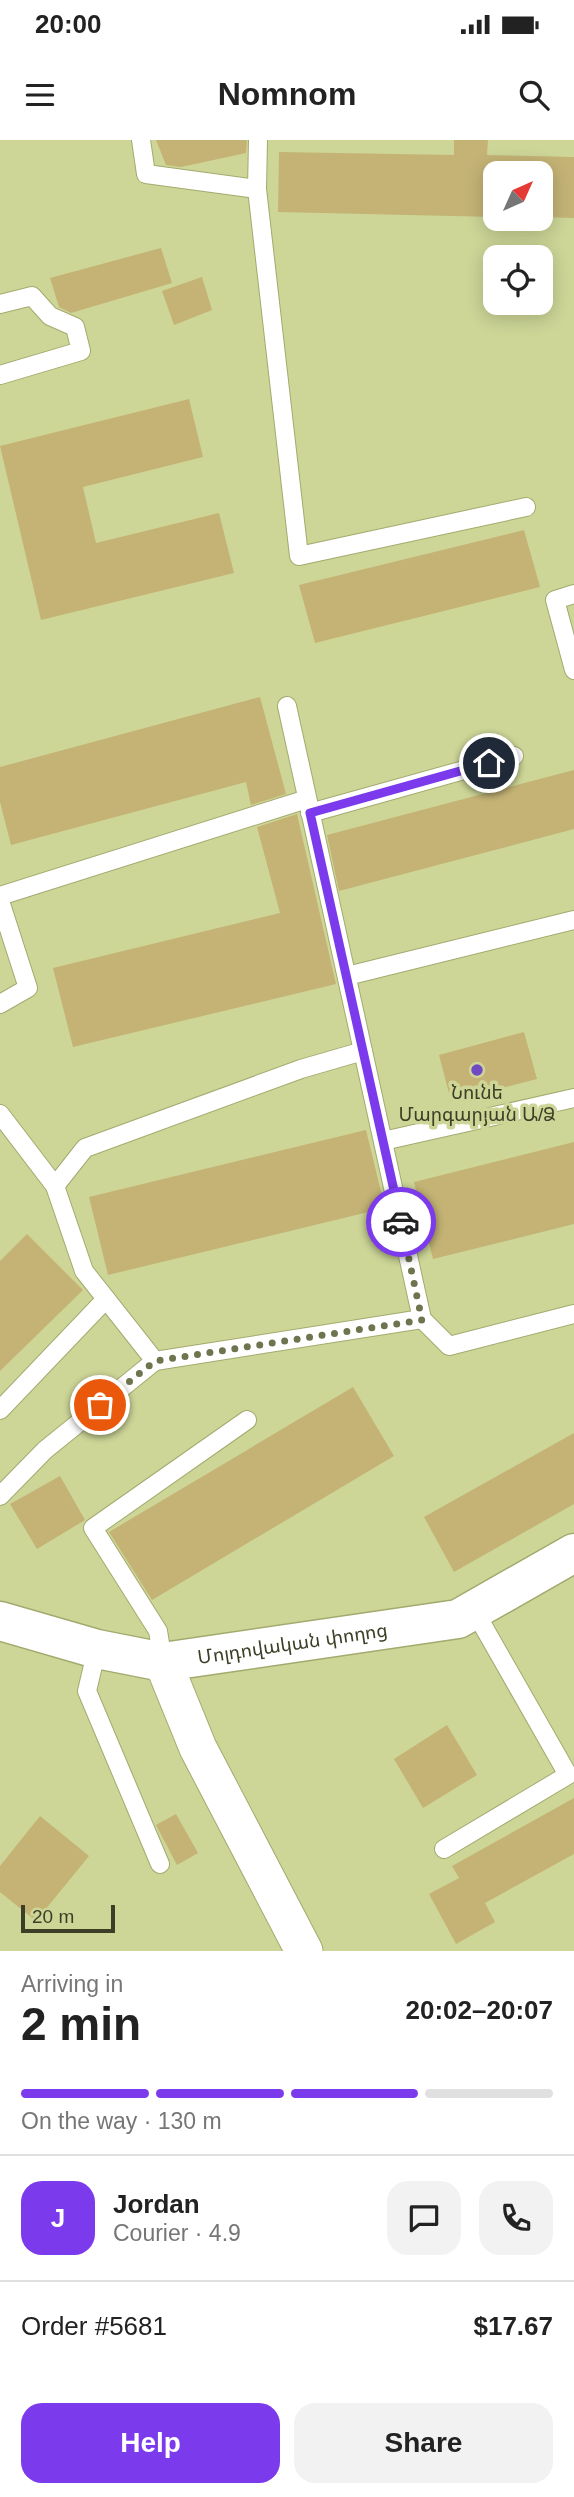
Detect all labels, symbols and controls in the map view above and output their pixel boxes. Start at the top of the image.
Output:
text: 20:00 [35,9,102,39]
icon: menu [21,76,59,114]
text: Nomnom [218,76,356,112]
icon: search [515,76,553,114]
north arrow [483,161,553,231]
map controls [483,161,553,315]
button: locate [483,245,553,315]
pin [459,733,519,793]
icon: home [470,744,508,782]
marker: Նունե Մարգարյան Ա/Ձ [469,1062,485,1078]
place label: Նունե Մարգարյան Ա/Ձ [398,1082,556,1126]
courier [366,1187,436,1257]
icon: car [382,1203,420,1241]
pin [70,1375,130,1435]
icon: bag [81,1386,119,1424]
street label: Մոլդովական փողոց [196,1619,389,1667]
scale bar [21,1902,116,1934]
text: 20 m [32,1906,74,1927]
text: Arriving in [21,1971,123,1997]
text: 20:02–20:07 [406,1995,553,2025]
text: 2 min [21,1998,141,2050]
text: On the way · 130 m [21,2108,222,2134]
button: chat [387,2181,461,2255]
button: phone [479,2181,553,2255]
text: Jordan [113,2189,200,2219]
text: J [51,2203,65,2233]
text: Courier · 4.9 [113,2220,241,2246]
text: Order #5681 [21,2311,167,2341]
text: $17.67 [473,2311,553,2341]
button: Help [21,2403,280,2483]
button: Share [294,2403,553,2483]

